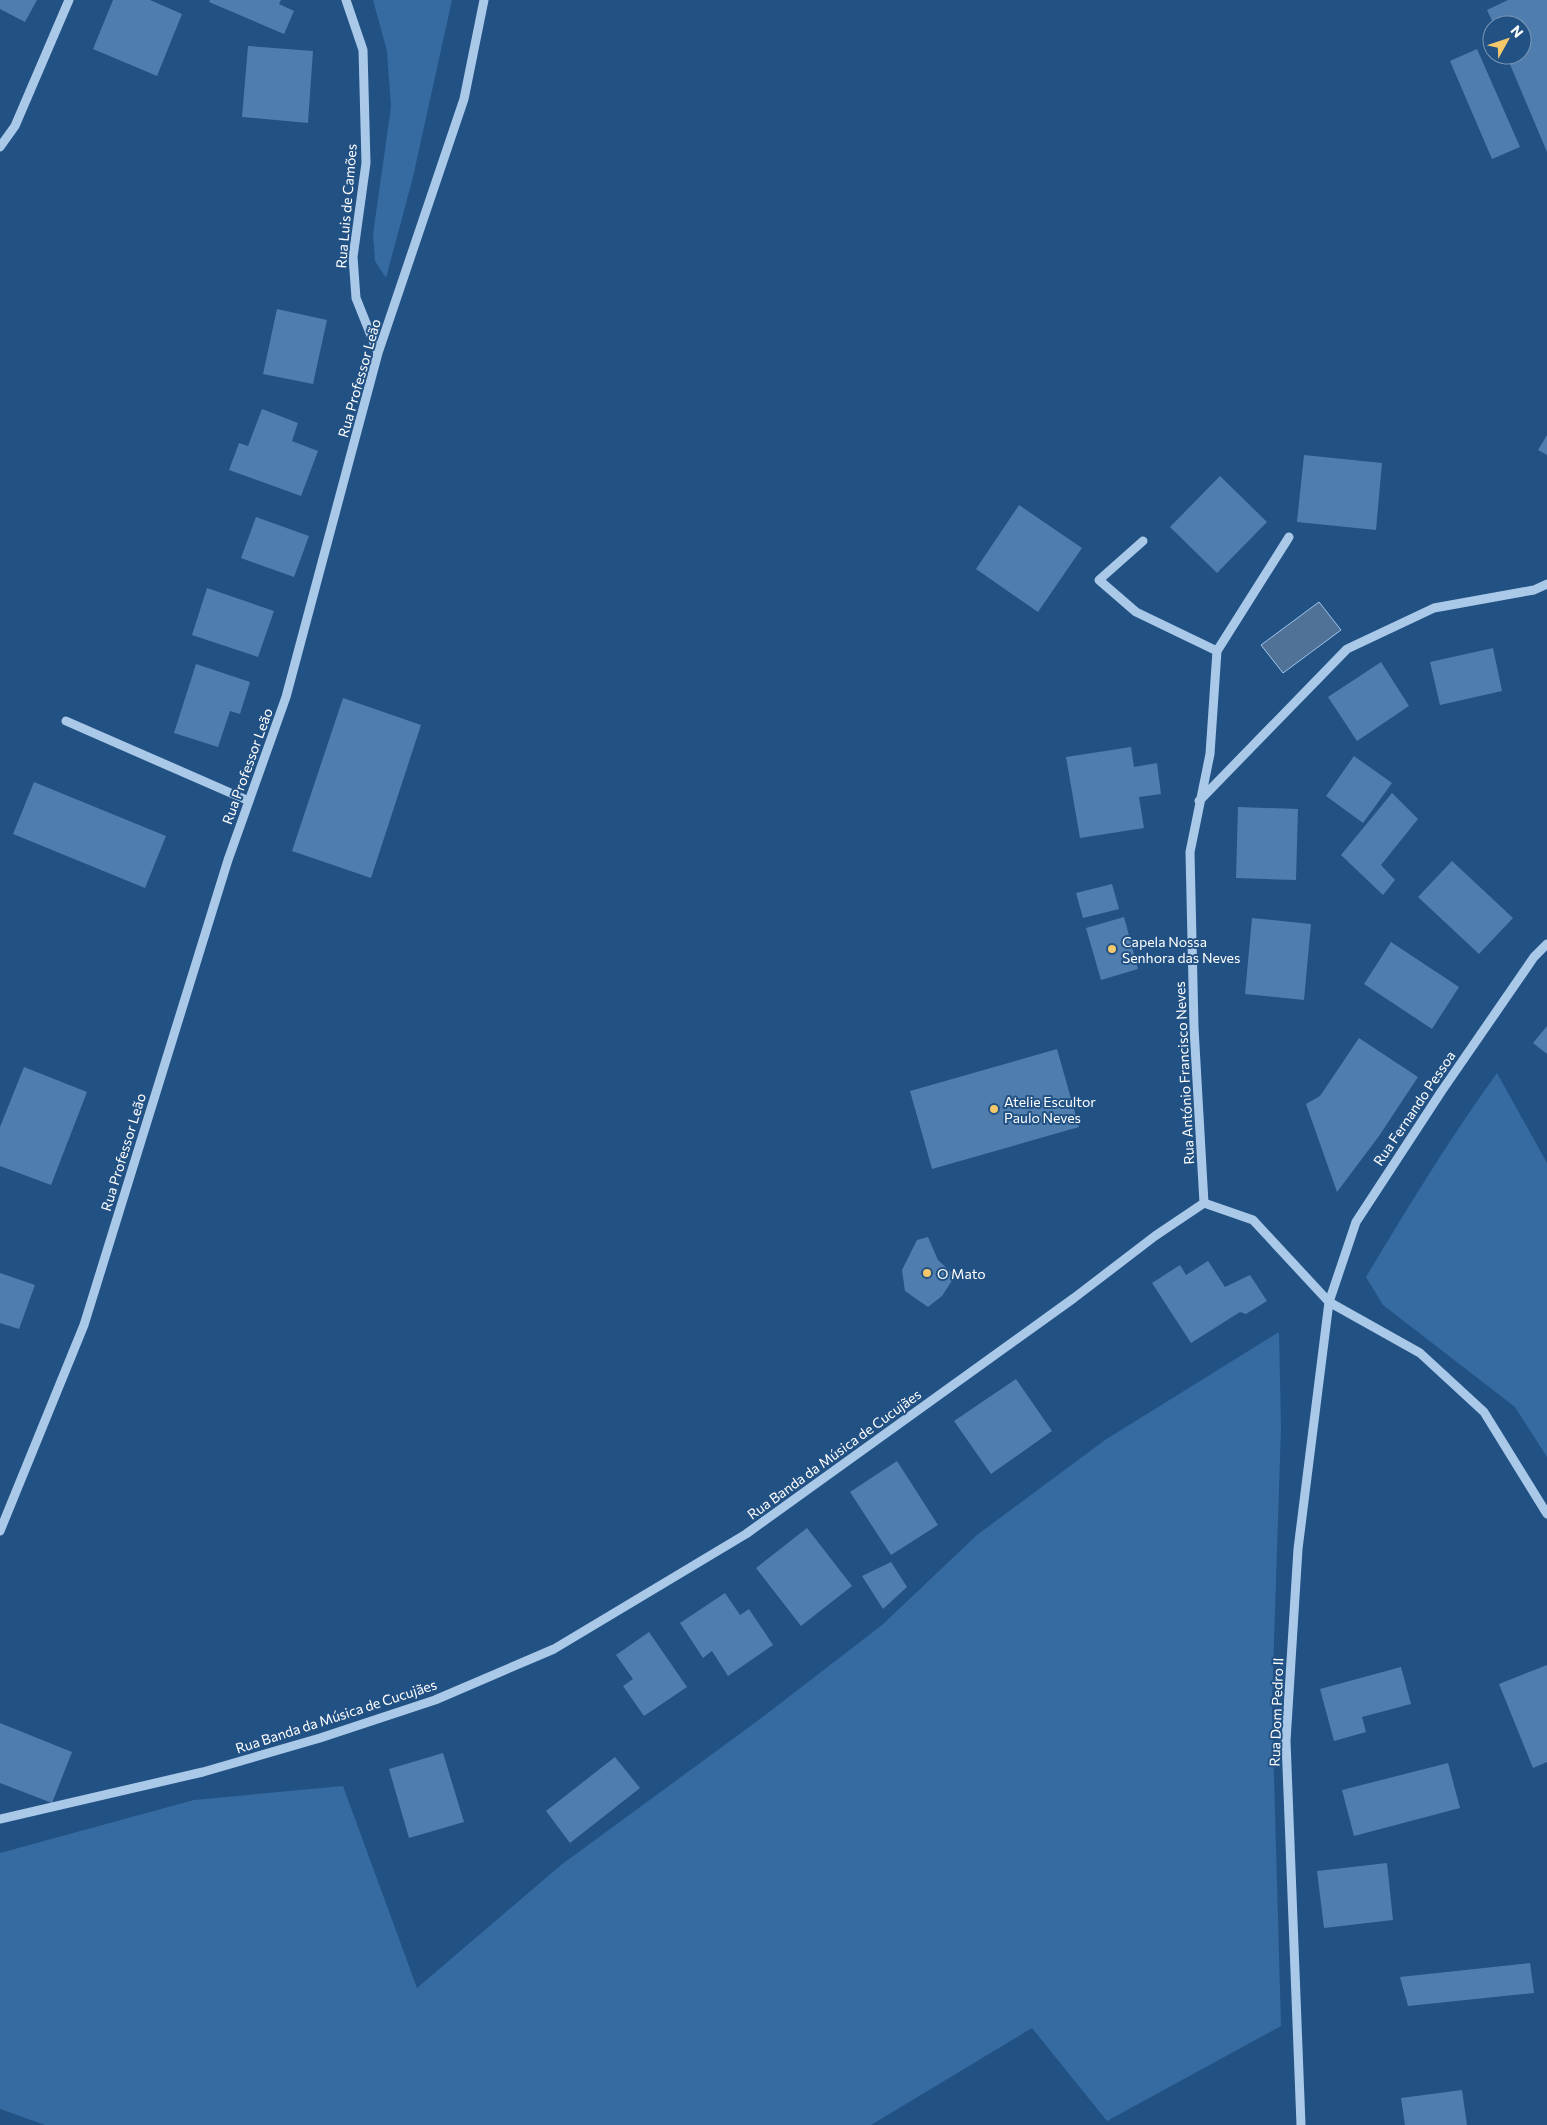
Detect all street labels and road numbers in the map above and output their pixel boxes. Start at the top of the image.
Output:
street label: Rua Luis de Camões [332,143,360,269]
street label: Rua Professor Leão [334,317,384,439]
street label: Rua Professor Leão [218,706,276,826]
street label: Rua António Francisco Neves [1171,981,1197,1165]
street label: Rua Fernando Pessoa [1369,1047,1459,1169]
street label: Rua Professor Leão [97,1091,149,1213]
street label: Rua Banda da Música de Cucujães [744,1385,924,1523]
street label: Rua Dom Pedro II [1266,1657,1286,1767]
street label: Rua Banda da Música de Cucujães [233,1675,439,1757]

